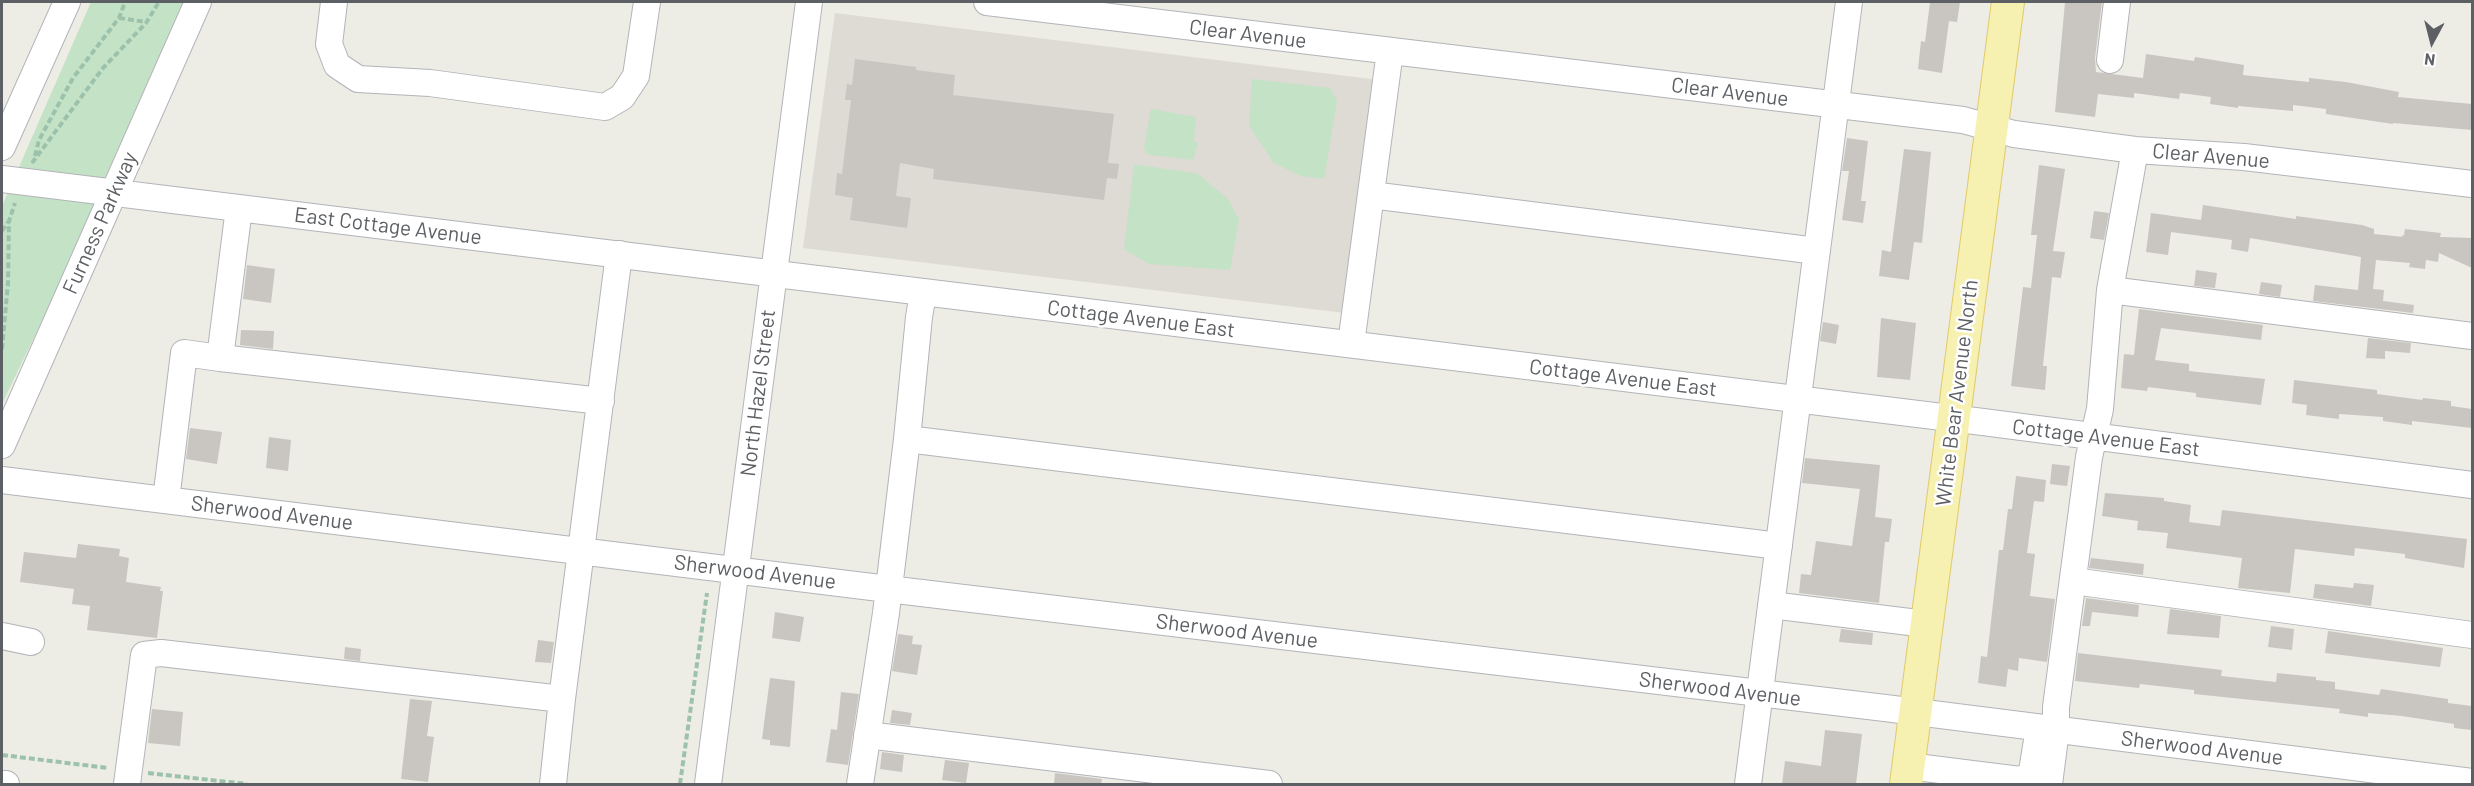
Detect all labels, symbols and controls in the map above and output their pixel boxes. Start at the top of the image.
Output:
north arrow [2402,12,2462,72]
street label: Clear Avenue [1188,14,1308,54]
text: N [2423,50,2436,70]
street label: Clear Avenue [1670,72,1790,112]
street label: Clear Avenue [2151,138,2271,174]
street label: Furness Parkway [57,148,143,298]
street label: East Cottage Avenue [293,202,483,250]
street label: White Bear Avenue North [1931,278,1983,508]
street label: Cottage Avenue East [1046,295,1236,343]
street label: North Hazel Street [735,308,781,478]
street label: Cottage Avenue East [1528,354,1718,402]
street label: Cottage Avenue East [2011,414,2201,462]
street label: Sherwood Avenue [190,491,354,535]
street label: Sherwood Avenue [673,550,837,594]
street label: Sherwood Avenue [1155,609,1319,653]
street label: Sherwood Avenue [1638,667,1802,711]
street label: Sherwood Avenue [2120,726,2284,770]

